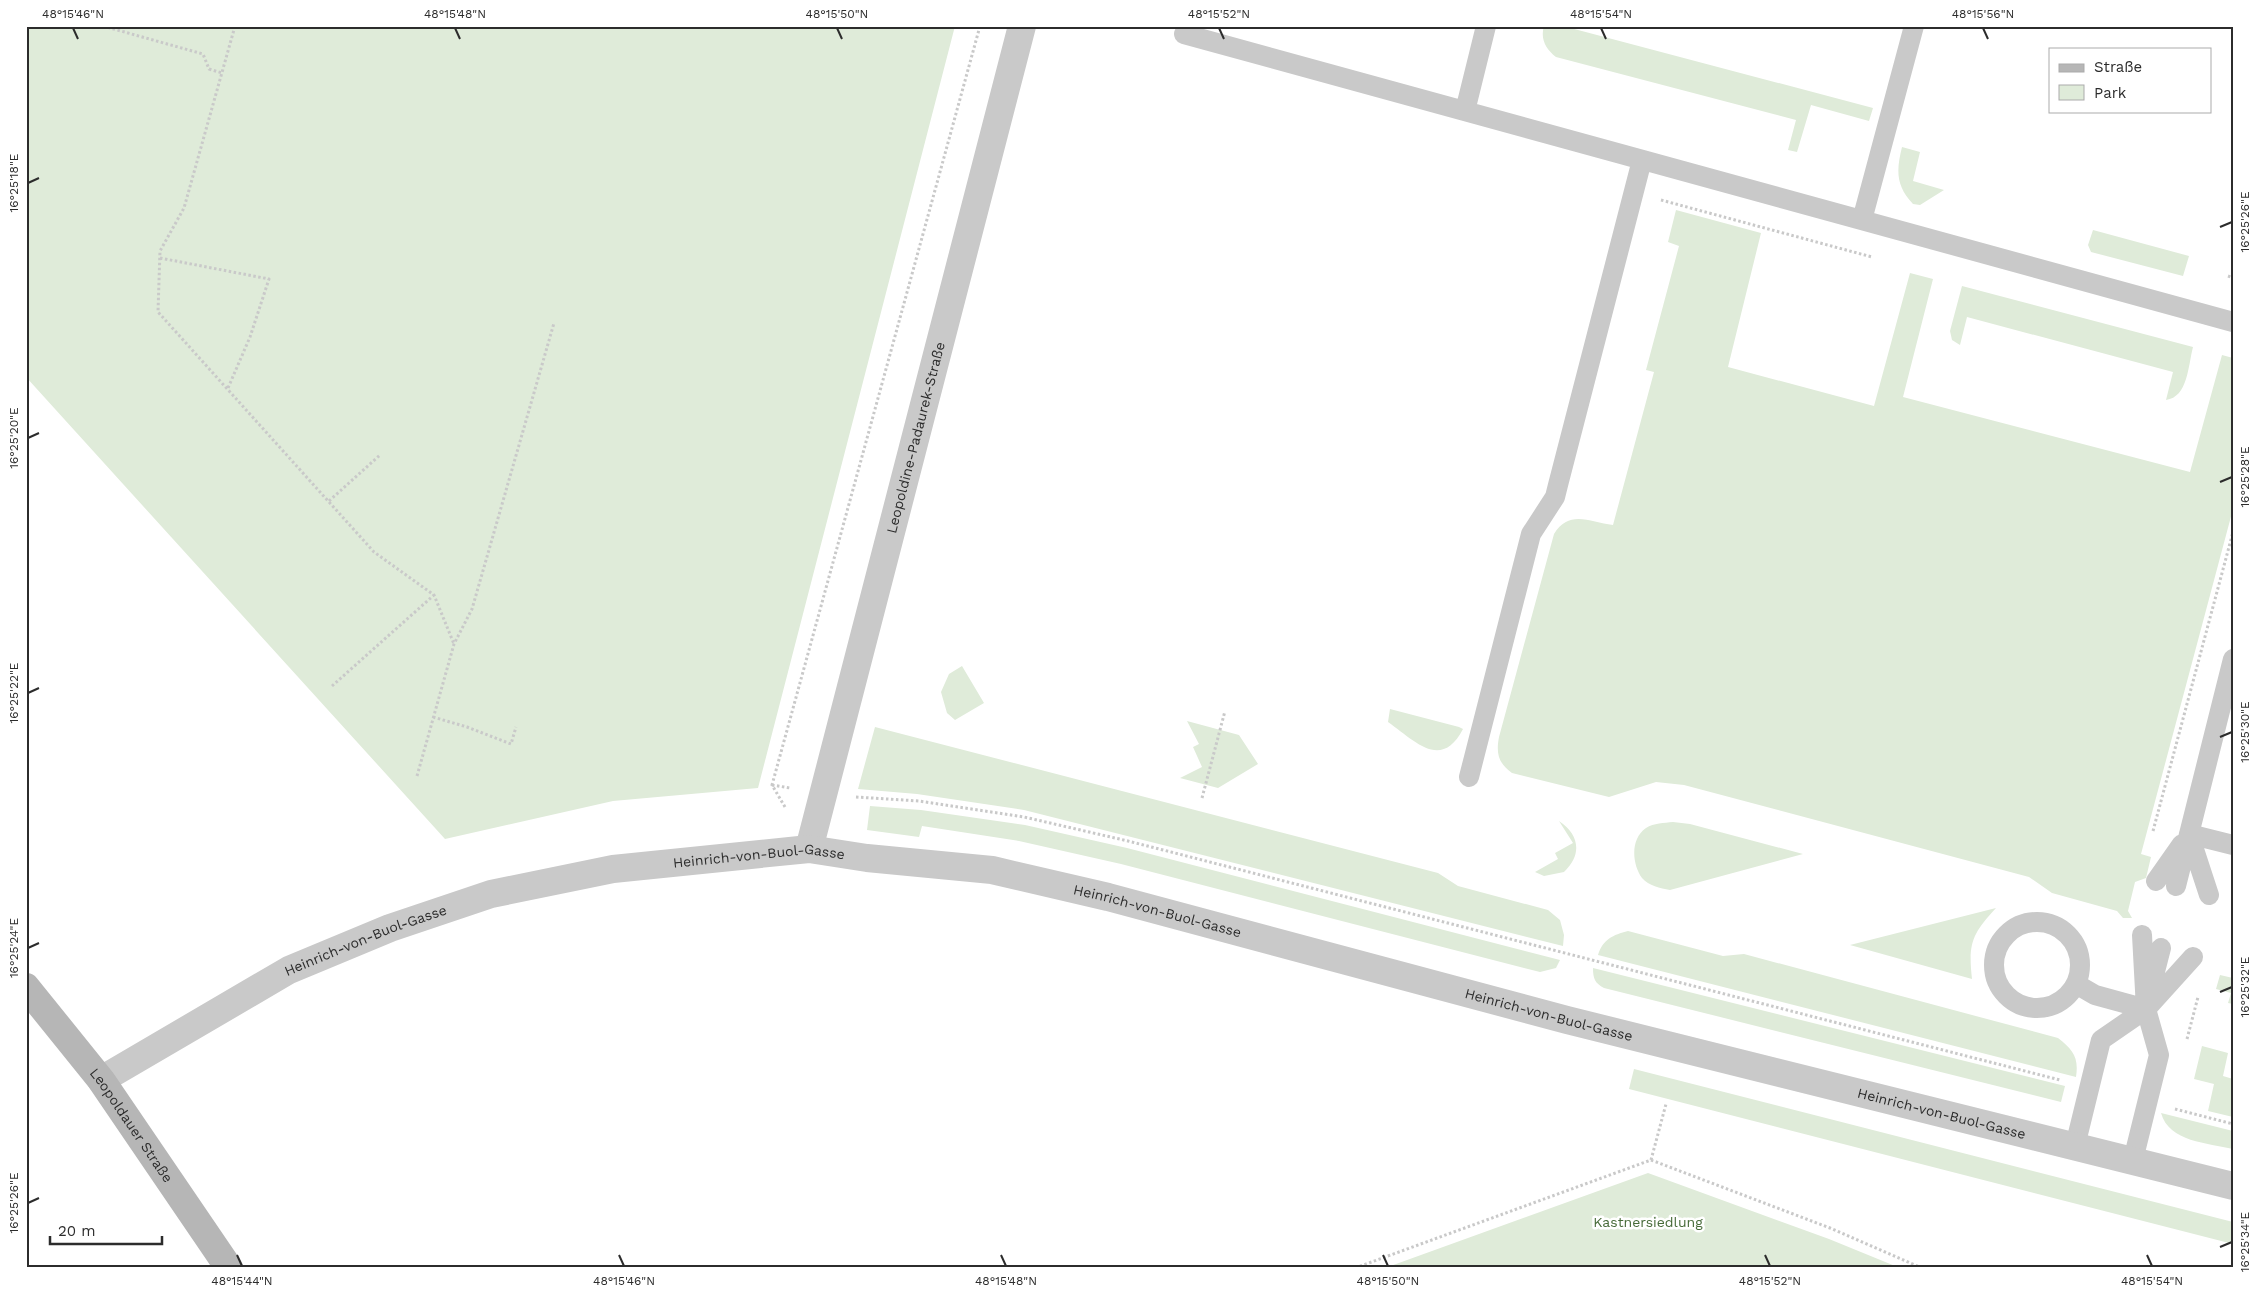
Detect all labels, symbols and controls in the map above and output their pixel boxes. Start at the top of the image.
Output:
text: 48°15'46"N [42,7,104,21]
text: 48°15'48"N [424,7,486,21]
text: 48°15'50"N [806,7,868,21]
text: 48°15'52"N [1188,7,1250,21]
text: 48°15'54"N [1570,7,1632,21]
text: 48°15'56"N [1952,7,2014,21]
legend [2049,48,2212,112]
text: Straße [2094,58,2142,76]
text: Park [2094,84,2127,102]
text: 16°25'18"E [7,153,21,212]
text: 16°25'26"E [2238,191,2252,253]
street label: Leopoldine-Padaurek-Straße [883,340,948,535]
text: 16°25'20"E [7,407,21,469]
text: 16°25'28"E [2238,446,2252,508]
text: 16°25'22"E [7,662,21,723]
text: 16°25'30"E [2238,701,2252,763]
street label: Heinrich-von-Buol-Gasse [672,840,846,871]
street label: Heinrich-von-Buol-Gasse [1072,881,1243,940]
street label: Heinrich-von-Buol-Gasse [282,902,449,979]
text: 16°25'24"E [7,918,21,978]
text: 16°25'32"E [2238,956,2252,1017]
street label: Heinrich-von-Buol-Gasse [1463,985,1635,1044]
street label: Leopoldauer Straße [87,1065,176,1185]
street label: Heinrich-von-Buol-Gasse [1856,1085,2027,1142]
text: 16°25'26"E [7,1172,21,1234]
text: 16°25'34"E [2238,1211,2252,1272]
scale bar [50,1214,162,1246]
park label: Kastnersiedlung [1593,1214,1703,1230]
text: 20 m [58,1222,96,1240]
text: 48°15'44"N [211,1274,273,1288]
text: 48°15'46"N [593,1274,655,1288]
text: 48°15'48"N [975,1274,1037,1288]
text: 48°15'50"N [1357,1274,1419,1288]
text: 48°15'52"N [1739,1274,1801,1288]
text: 48°15'54"N [2121,1274,2183,1288]

